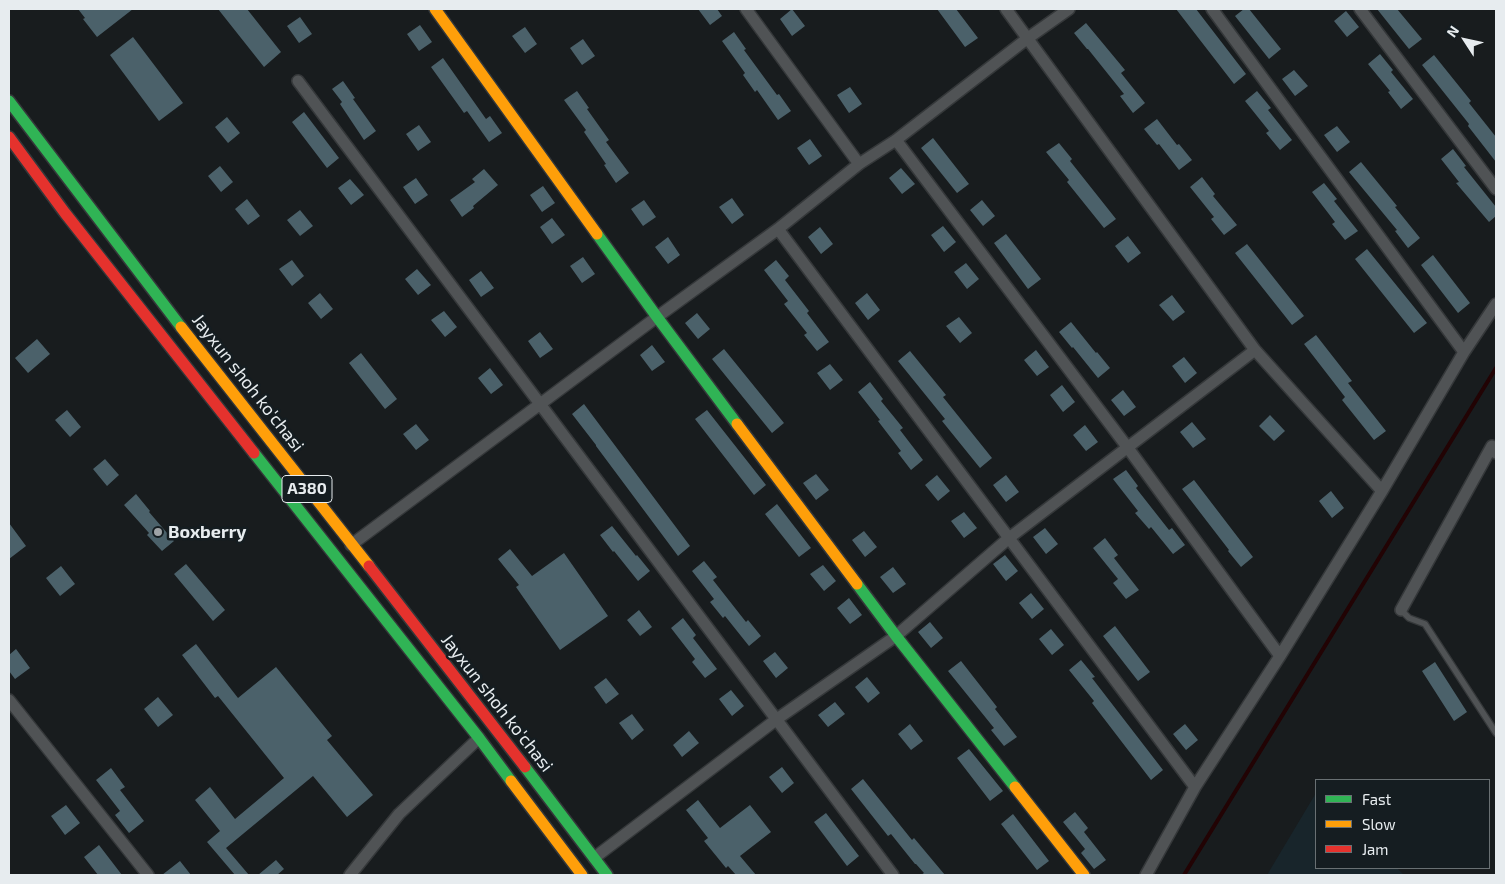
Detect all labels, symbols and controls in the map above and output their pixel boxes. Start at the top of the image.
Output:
north arrow [1440,15,1490,65]
text: N [1442,22,1462,40]
street label: Jayxun shoh ko'chasi [187,310,309,456]
road number: A380 [282,476,332,502]
place label: Boxberry [168,521,247,543]
marker: Boxberry [152,526,164,538]
street label: Jayxun shoh ko'chasi [436,630,558,776]
legend [1315,779,1490,869]
text: Fast [1362,790,1391,808]
text: Slow [1362,815,1396,833]
text: Jam [1362,840,1388,858]

